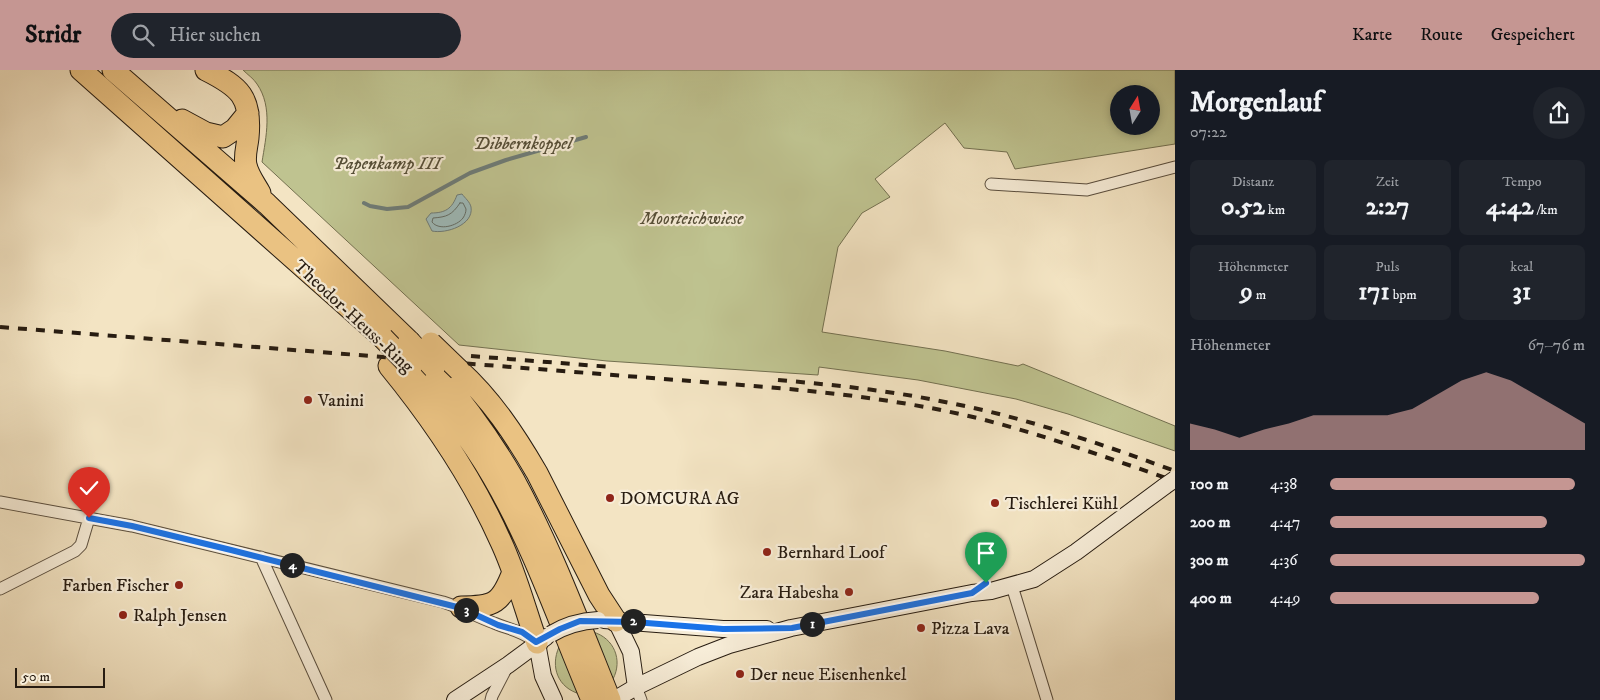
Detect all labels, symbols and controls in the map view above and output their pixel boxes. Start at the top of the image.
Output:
search box [111,13,461,58]
text: Stridr [25,20,81,50]
icon: search [129,21,157,49]
text: Hier suchen [169,24,261,47]
text: Karte [1352,24,1392,46]
text: Route [1420,24,1463,46]
text: Gespeichert [1491,24,1575,46]
north arrow [1110,85,1160,135]
map controls [1110,85,1160,135]
text: Morgenlauf [1190,85,1322,120]
button: share [1533,87,1585,139]
text: 07:22 [1190,122,1227,142]
park label: Dibbernkoppel [474,133,574,155]
park label: Papenkamp III [333,153,444,175]
text: Distanz [1232,173,1274,191]
text: Zeit [1376,173,1399,191]
text: Tempo [1502,173,1542,191]
text: 0.52 [1221,191,1265,222]
text: 2:27 [1366,191,1409,222]
text: 4:42 [1486,191,1533,222]
text: km [1265,201,1285,219]
text: /km [1533,201,1558,219]
park label: Moorteichwiese [639,208,744,230]
street label: Theodor-Heuss-Ring [289,255,418,378]
text: Höhenmeter [1218,258,1288,276]
text: Puls [1376,258,1399,276]
text: kcal [1510,258,1533,276]
text: 9 [1240,276,1253,307]
text: 171 [1358,276,1390,307]
text: 31 [1513,276,1531,307]
text: m [1253,286,1266,304]
text: bpm [1390,286,1417,304]
text: Höhenmeter [1190,335,1271,355]
text: 67–76 m [1528,335,1585,355]
place label: Vanini [317,390,364,412]
marker: Vanini [302,394,314,406]
pin [68,467,110,518]
icon: check [75,474,103,502]
text: 100 m [1190,474,1229,494]
text: 4:38 [1270,474,1297,494]
place label: DOMCURA AG [620,488,740,510]
marker: DOMCURA AG [604,492,616,504]
place label: Tischlerei Kühl [1005,493,1118,515]
marker: Tischlerei Kühl [989,497,1001,509]
text: 200 m [1190,512,1231,532]
text: 4:47 [1270,512,1301,532]
pin [965,532,1007,583]
icon: arrive [972,539,1000,567]
place label: Bernhard Loof [777,542,888,564]
marker: Bernhard Loof [761,546,773,558]
text: 300 m [1190,550,1229,570]
text: 4:36 [1270,550,1298,570]
pin: 4 [280,552,304,578]
text: 4 [288,556,297,574]
place label: Farben Fischer [62,575,169,597]
marker: Farben Fischer [173,579,185,591]
place label: Zara Habesha [740,582,839,604]
marker: Zara Habesha [843,586,855,598]
text: 400 m [1190,588,1232,608]
text: 4:49 [1270,588,1301,608]
pin: 3 [454,598,478,622]
text: 3 [464,601,469,619]
place label: Ralph Jensen [133,605,227,627]
pin: 2 [620,608,646,634]
marker: Ralph Jensen [117,609,129,621]
text: 2 [630,612,637,630]
pin: 1 [800,612,824,636]
text: 1 [810,615,815,633]
place label: Pizza Lava [931,618,1010,640]
marker: Pizza Lava [915,622,927,634]
place label: Der neue Eisenhenkel [750,664,907,686]
scale bar [15,665,105,688]
text: 50 m [22,668,50,686]
marker: Der neue Eisenhenkel [734,668,746,680]

